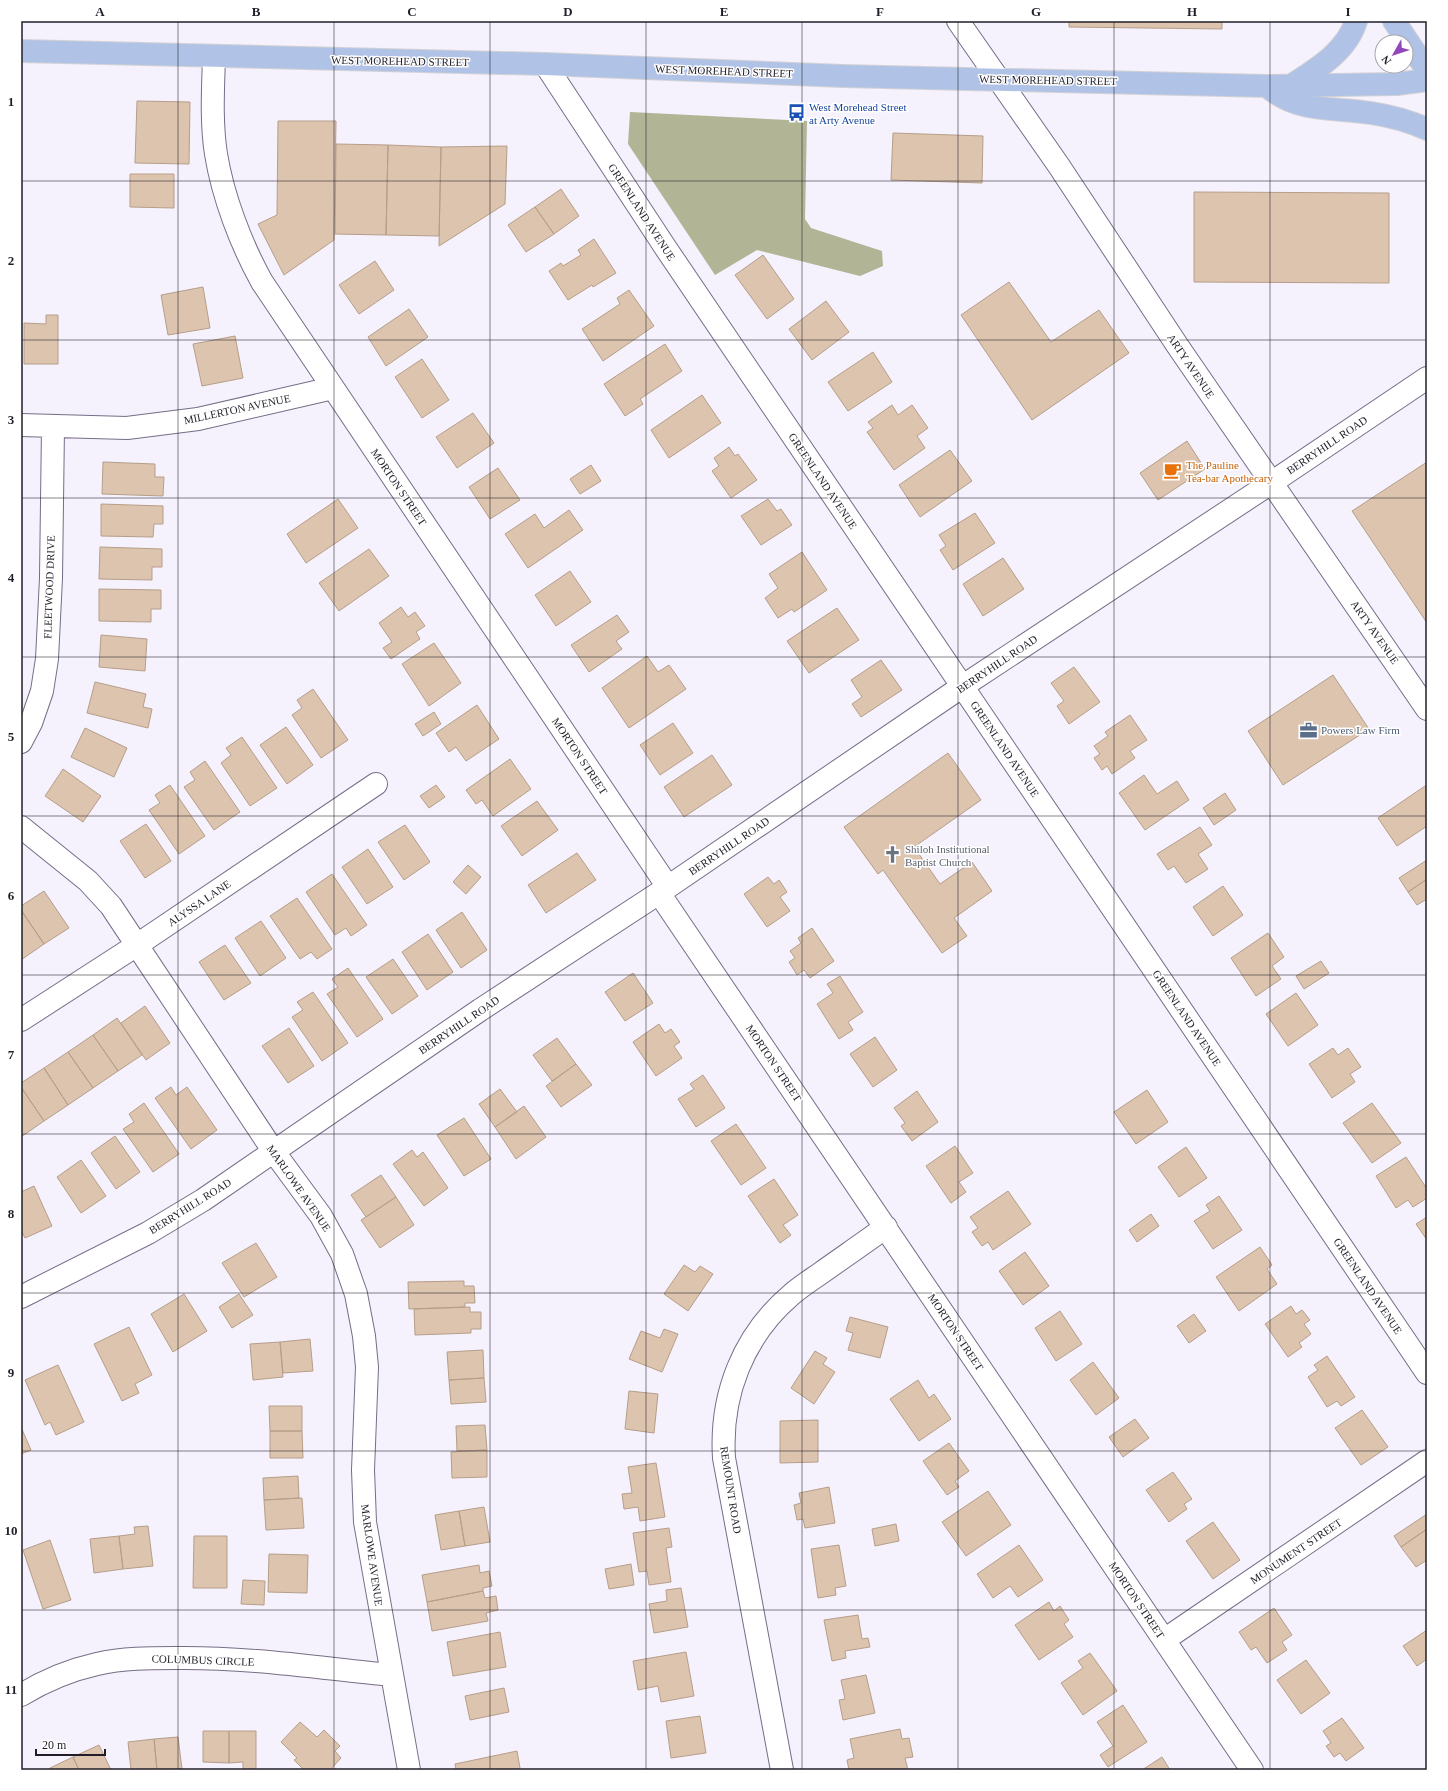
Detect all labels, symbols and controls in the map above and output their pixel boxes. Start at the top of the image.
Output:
text: A [95,4,105,19]
text: B [252,4,261,19]
text: C [407,4,417,19]
text: D [563,4,573,19]
text: E [720,4,728,19]
text: F [876,4,884,19]
text: G [1031,4,1041,19]
text: H [1187,4,1197,19]
text: I [1345,4,1351,19]
north arrow [1374,34,1414,74]
text: N [1379,53,1393,67]
street label: WEST MOREHEAD STREET [331,54,469,68]
street label: WEST MOREHEAD STREET [655,63,793,79]
street label: WEST MOREHEAD STREET [979,73,1117,87]
text: 1 [8,94,14,109]
place label: West Morehead Street at Arty Avenue [809,101,906,126]
bus stop icon: West Morehead Street at Arty Avenue [786,103,806,123]
street label: GREENLAND AVENUE [606,161,678,263]
text: 2 [8,253,14,268]
street label: ARTY AVENUE [1165,332,1217,401]
street label: MILLERTON AVENUE [183,392,292,426]
text: 3 [8,412,15,427]
street label: BERRYHILL ROAD [1284,414,1370,476]
street label: GREENLAND AVENUE [786,431,860,531]
street label: MORTON STREET [369,446,429,528]
place label: The Pauline Tea-bar Apothecary [1186,459,1273,484]
cafe icon: The Pauline Tea-bar Apothecary [1163,461,1183,481]
street label: FLEETWOOD DRIVE [41,535,57,639]
text: 4 [8,570,15,585]
street label: ARTY AVENUE [1349,598,1402,666]
street label: BERRYHILL ROAD [954,633,1040,695]
street label: GREENLAND AVENUE [968,699,1042,799]
street label: MORTON STREET [550,715,610,797]
office icon: Powers Law Firm [1298,720,1318,740]
place label: Powers Law Firm [1321,724,1400,736]
text: 5 [8,729,15,744]
street label: BERRYHILL ROAD [686,815,772,877]
place label: Shiloh Institutional Baptist Church [905,843,990,868]
church icon: Shiloh Institutional Baptist Church [882,845,902,865]
street label: ALYSSA LANE [165,877,233,928]
text: 6 [8,888,15,903]
street label: GREENLAND AVENUE [1150,968,1224,1068]
street label: BERRYHILL ROAD [416,994,502,1056]
street label: MORTON STREET [744,1022,804,1104]
text: 7 [8,1047,15,1062]
street label: MARLOWE AVENUE [265,1142,334,1234]
street label: BERRYHILL ROAD [147,1176,233,1236]
text: 8 [8,1206,15,1221]
street label: GREENLAND AVENUE [1331,1236,1405,1336]
street label: MORTON STREET [926,1291,986,1373]
text: 9 [8,1365,15,1380]
street label: REMOUNT ROAD [718,1446,744,1535]
street label: MARLOWE AVENUE [359,1503,385,1607]
street label: MONUMENT STREET [1248,1516,1344,1586]
text: 10 [5,1523,18,1538]
street label: MORTON STREET [1107,1559,1167,1641]
street label: COLUMBUS CIRCLE [151,1652,255,1668]
text: 11 [5,1682,17,1697]
scale bar [36,1731,105,1757]
text: 20 m [42,1738,67,1752]

